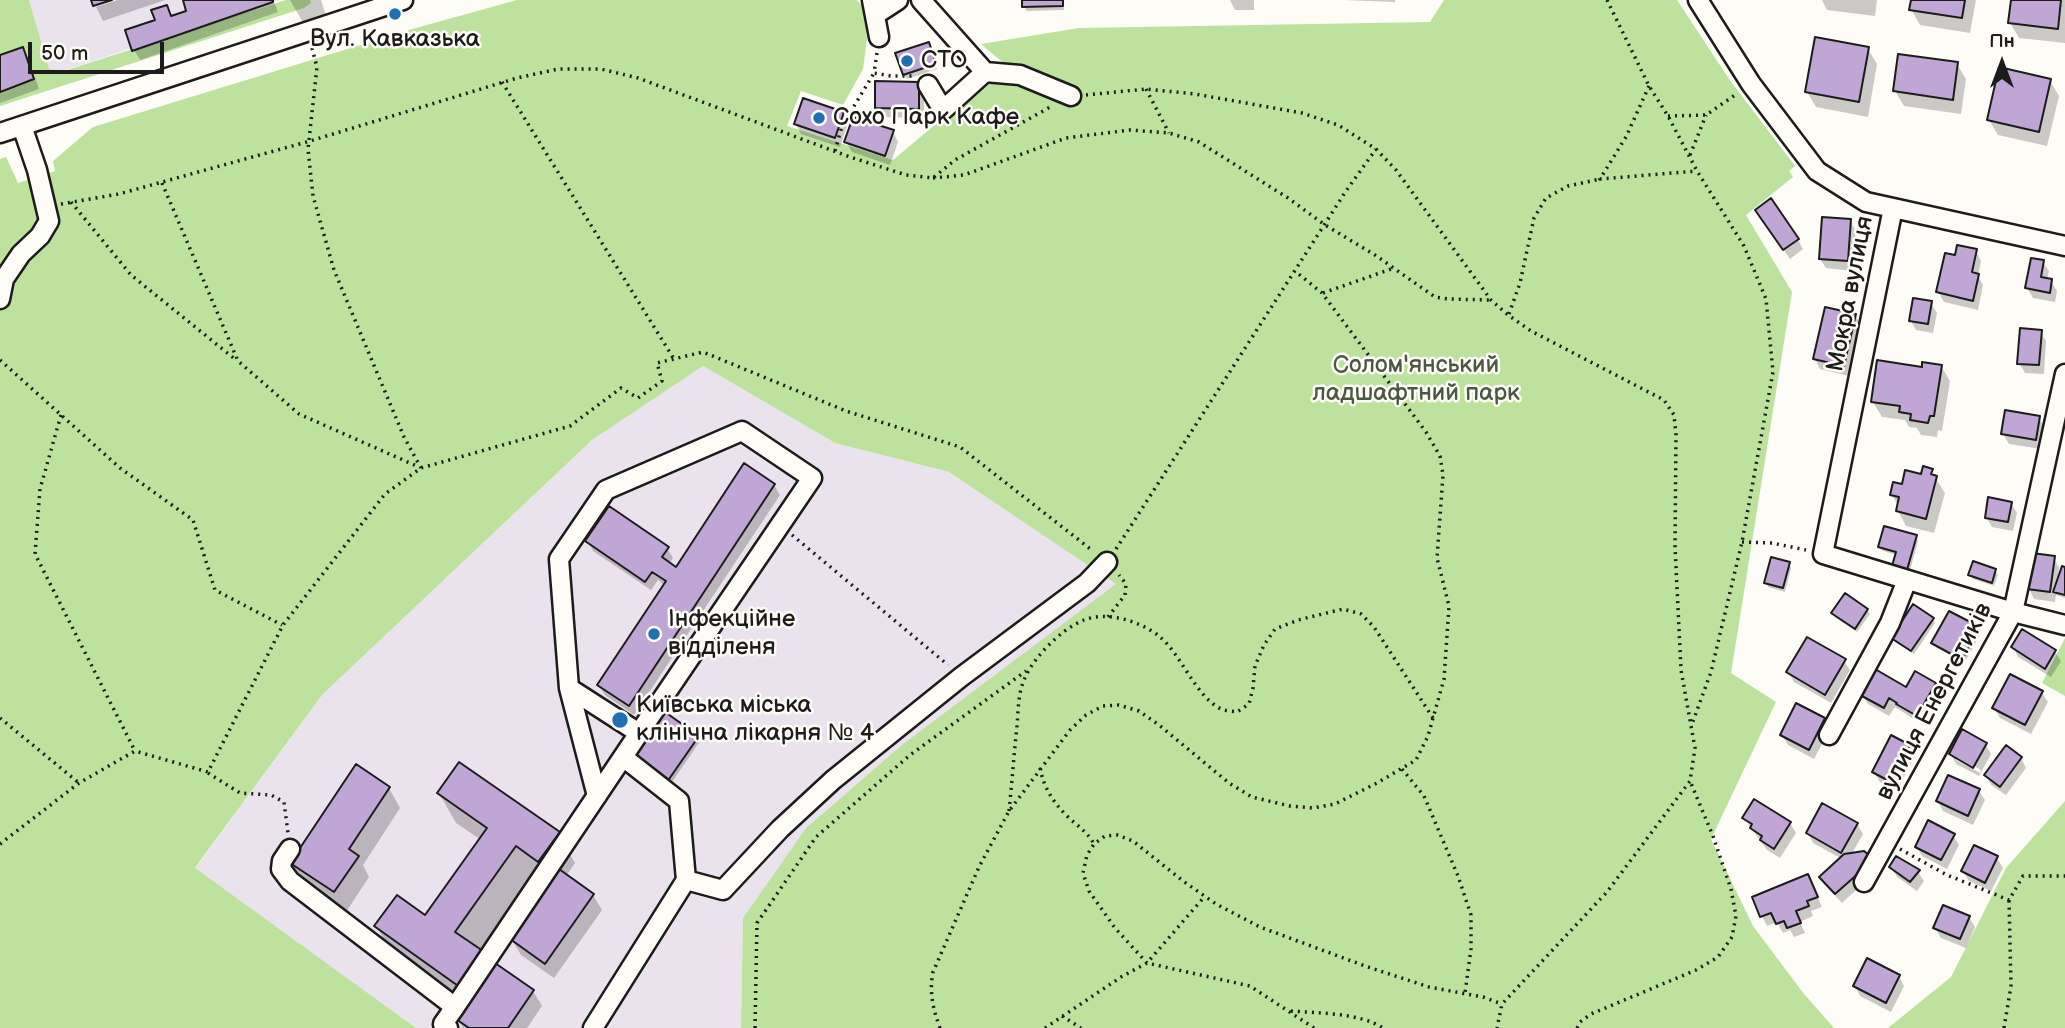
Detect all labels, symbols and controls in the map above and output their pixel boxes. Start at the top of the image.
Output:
marker: Вул. Кавказька [387,6,403,22]
place label: Вул. Кавказька [310,26,480,54]
scale bar [32,28,168,72]
north arrow [1967,28,2037,98]
text: Пн [1989,30,2015,53]
text: 50 m [41,41,88,66]
place label: СТО [921,47,967,75]
marker: СТО [899,53,915,69]
place label: Сохо Парк Кафе [833,104,1019,132]
marker: Сохо Парк Кафе [811,110,827,126]
street label: Мокра вулиця [1822,214,1880,374]
park label: Солом'янський ладшафтний парк [1312,352,1520,408]
street label: вулиця Енергетиків [1871,598,1999,806]
place label: Інфекційне відділеня [668,606,795,662]
marker: Інфекційне відділеня [646,626,662,642]
place label: Київська міська клінічна лікарня № 4 [636,692,874,748]
marker: Київська міська клінічна лікарня № 4 [610,710,630,730]

